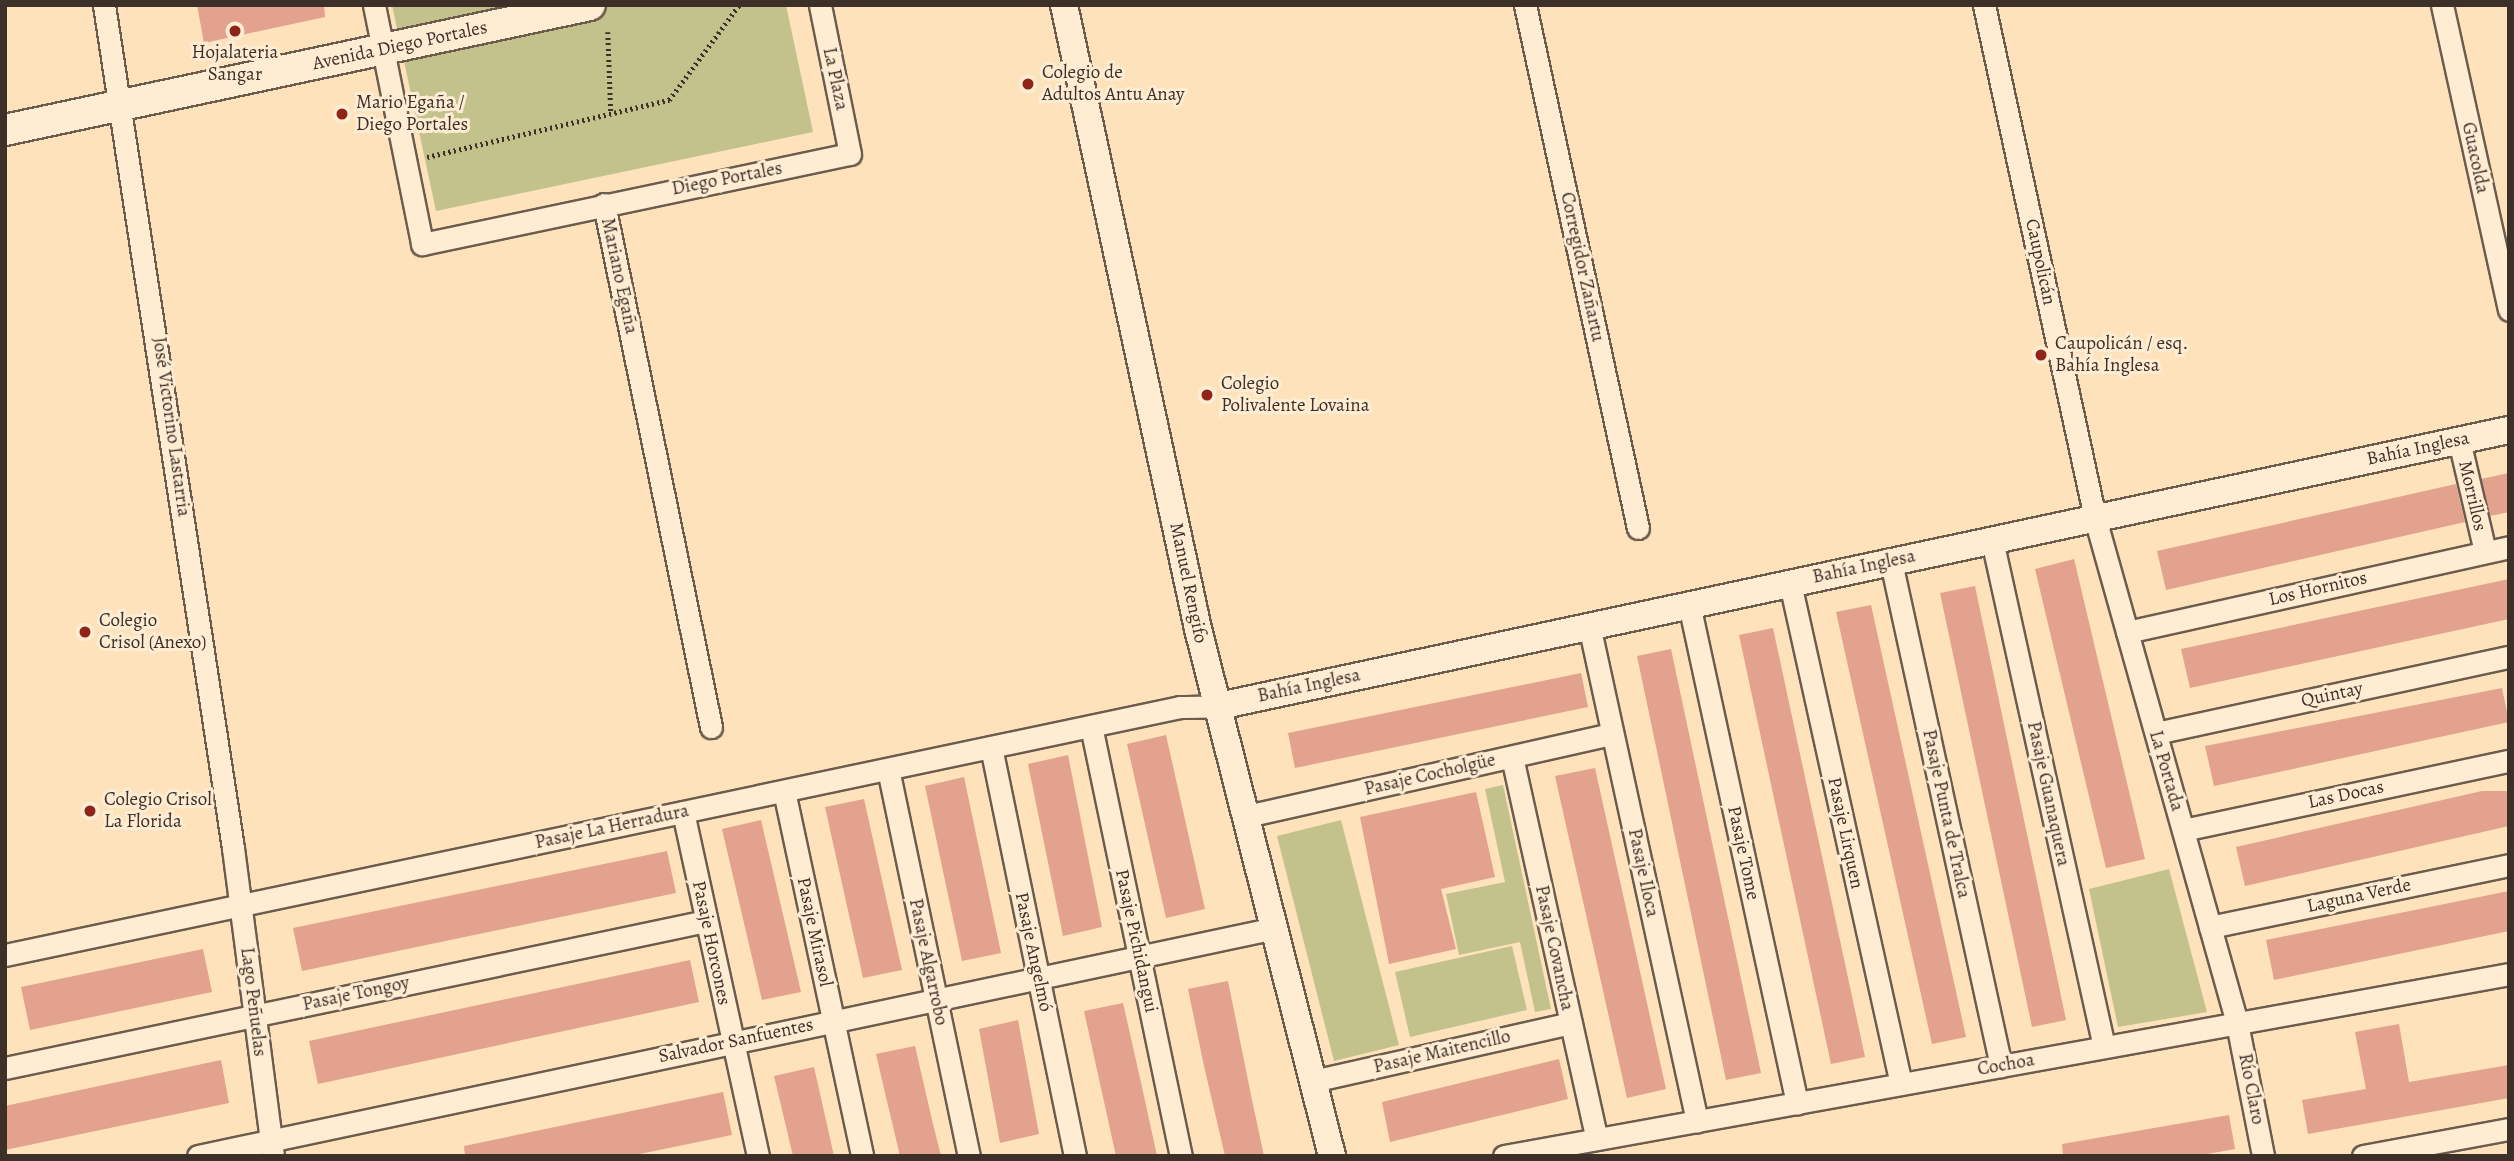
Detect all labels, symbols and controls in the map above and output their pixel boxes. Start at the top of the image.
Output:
street label: Avenida Diego Portales [311,16,489,76]
marker: Hojalateria Sangar [227,23,243,39]
place label: Hojalateria Sangar [192,42,278,86]
street label: La Plaza [817,45,853,113]
place label: Colegio de Adultos Antu Anay [1042,62,1185,106]
marker: Colegio de Adultos Antu Anay [1020,76,1036,92]
place label: Mario Egaña / Diego Portales [356,92,468,136]
marker: Mario Egaña / Diego Portales [334,106,350,122]
street label: Guacolda [2456,120,2494,196]
street label: Diego Portales [670,157,784,201]
street label: Corregidor Zañartu [1555,190,1609,344]
street label: Mariano Egaña [596,216,642,336]
street label: Caupolicán [2020,217,2060,307]
place label: Caupolicán / esq. Bahía Inglesa [2055,333,2188,377]
street label: José Victorino Lastarria [147,336,195,518]
marker: Caupolicán / esq. Bahía Inglesa [2033,347,2049,363]
place label: Colegio Polivalente Lovaina [1221,373,1370,417]
marker: Colegio Polivalente Lovaina [1199,387,1215,403]
street label: Bahía Inglesa [2364,427,2472,471]
street label: Morrillos [2453,459,2491,533]
street label: Manuel Rengifo [1164,521,1212,645]
street label: Bahía Inglesa [1810,545,1918,589]
street label: Los Hornitos [2267,567,2369,611]
place label: Colegio Crisol (Anexo) [99,610,206,654]
marker: Colegio Crisol (Anexo) [77,624,93,640]
street label: Bahía Inglesa [1255,664,1363,708]
street label: Quintay [2299,677,2365,713]
street label: Pasaje Guanaquera [2021,719,2075,869]
street label: Pasaje Punta de Tralca [1917,727,1975,901]
street label: La Portada [2144,728,2188,814]
street label: Pasaje Cocholgüe [1362,749,1498,801]
street label: Pasaje Lirquen [1822,775,1868,891]
street label: Las Docas [2306,776,2386,814]
place label: Colegio Crisol La Florida [104,789,212,833]
street label: Pasaje La Herradura [533,800,691,854]
marker: Colegio Crisol La Florida [82,803,98,819]
street label: Pasaje Tome [1722,804,1764,902]
street label: Pasaje Iloca [1622,827,1664,919]
street label: Pasaje Pichidangui [1110,867,1162,1015]
street label: Laguna Verde [2305,874,2413,918]
street label: Pasaje Mirasol [791,875,837,989]
street label: Pasaje Horcones [687,879,735,1007]
street label: Pasaje Covancha [1530,883,1578,1013]
street label: Pasaje Angelmó [1009,890,1057,1014]
street label: Pasaje Algarrobo [903,897,953,1027]
street label: Lago Peñuelas [235,946,271,1058]
street label: Pasaje Tongoy [300,972,412,1016]
street label: Salvador Sanfuentes [656,1013,816,1069]
street label: Pasaje Maitencillo [1371,1025,1513,1079]
street label: Cochoa [1976,1049,2036,1081]
street label: Río Claro [2233,1052,2269,1126]

